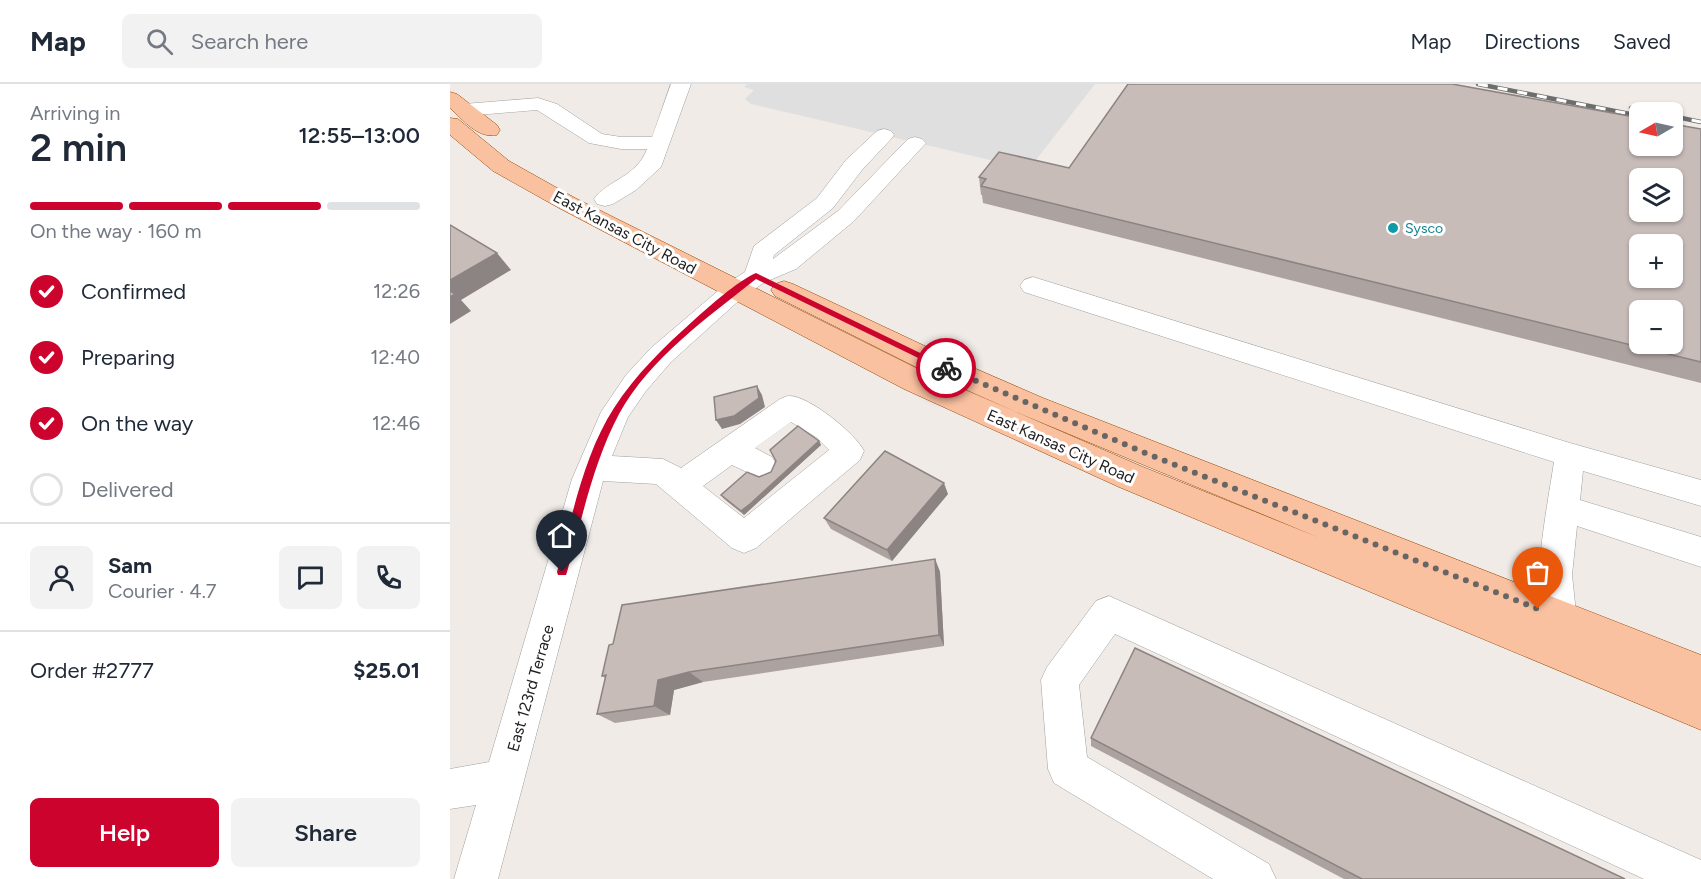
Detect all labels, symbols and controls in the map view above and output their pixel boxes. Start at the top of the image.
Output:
search box [122,14,542,68]
text: Map [30,24,86,58]
icon: search [143,25,176,58]
text: Search here [191,28,308,55]
text: Map [1410,29,1451,54]
text: Directions [1484,29,1580,54]
text: Saved [1613,29,1671,54]
text: Arriving in [30,101,120,125]
north arrow [1629,102,1683,156]
map controls [1629,102,1683,354]
text: 12:55–13:00 [299,122,420,149]
text: 2 min [30,124,127,171]
button: layers [1629,168,1683,222]
street label: East Kansas City Road [550,187,700,278]
text: On the way · 160 m [30,219,202,243]
place label: Sysco [1405,220,1443,237]
marker: Sysco [1386,221,1400,235]
button: + [1629,234,1683,288]
icon: check [30,275,63,308]
text: Confirmed [81,278,186,305]
text: 12:26 [373,279,420,303]
button: − [1629,300,1683,354]
courier [916,338,976,398]
icon: check [30,341,63,374]
text: Preparing [81,344,175,371]
text: 12:40 [370,345,420,369]
icon: bike [930,352,963,385]
street label: East Kansas City Road [984,405,1137,488]
icon: check [30,407,63,440]
text: On the way [81,410,193,437]
text: 12:46 [372,411,420,435]
text: Delivered [81,476,174,503]
pin [536,510,587,572]
icon: home [545,519,578,552]
button: person [30,546,93,609]
button: chat [279,546,342,609]
button: phone [357,546,420,609]
pin [1512,547,1563,609]
text: Sam [108,552,152,579]
icon: bag [1521,556,1554,589]
text: Courier · 4.7 [108,579,217,603]
street label: East 123rd Terrace [503,622,558,754]
text: Order #2777 [30,657,154,684]
text: $25.01 [353,657,420,684]
button: Help [30,798,219,867]
button: Share [231,798,420,867]

